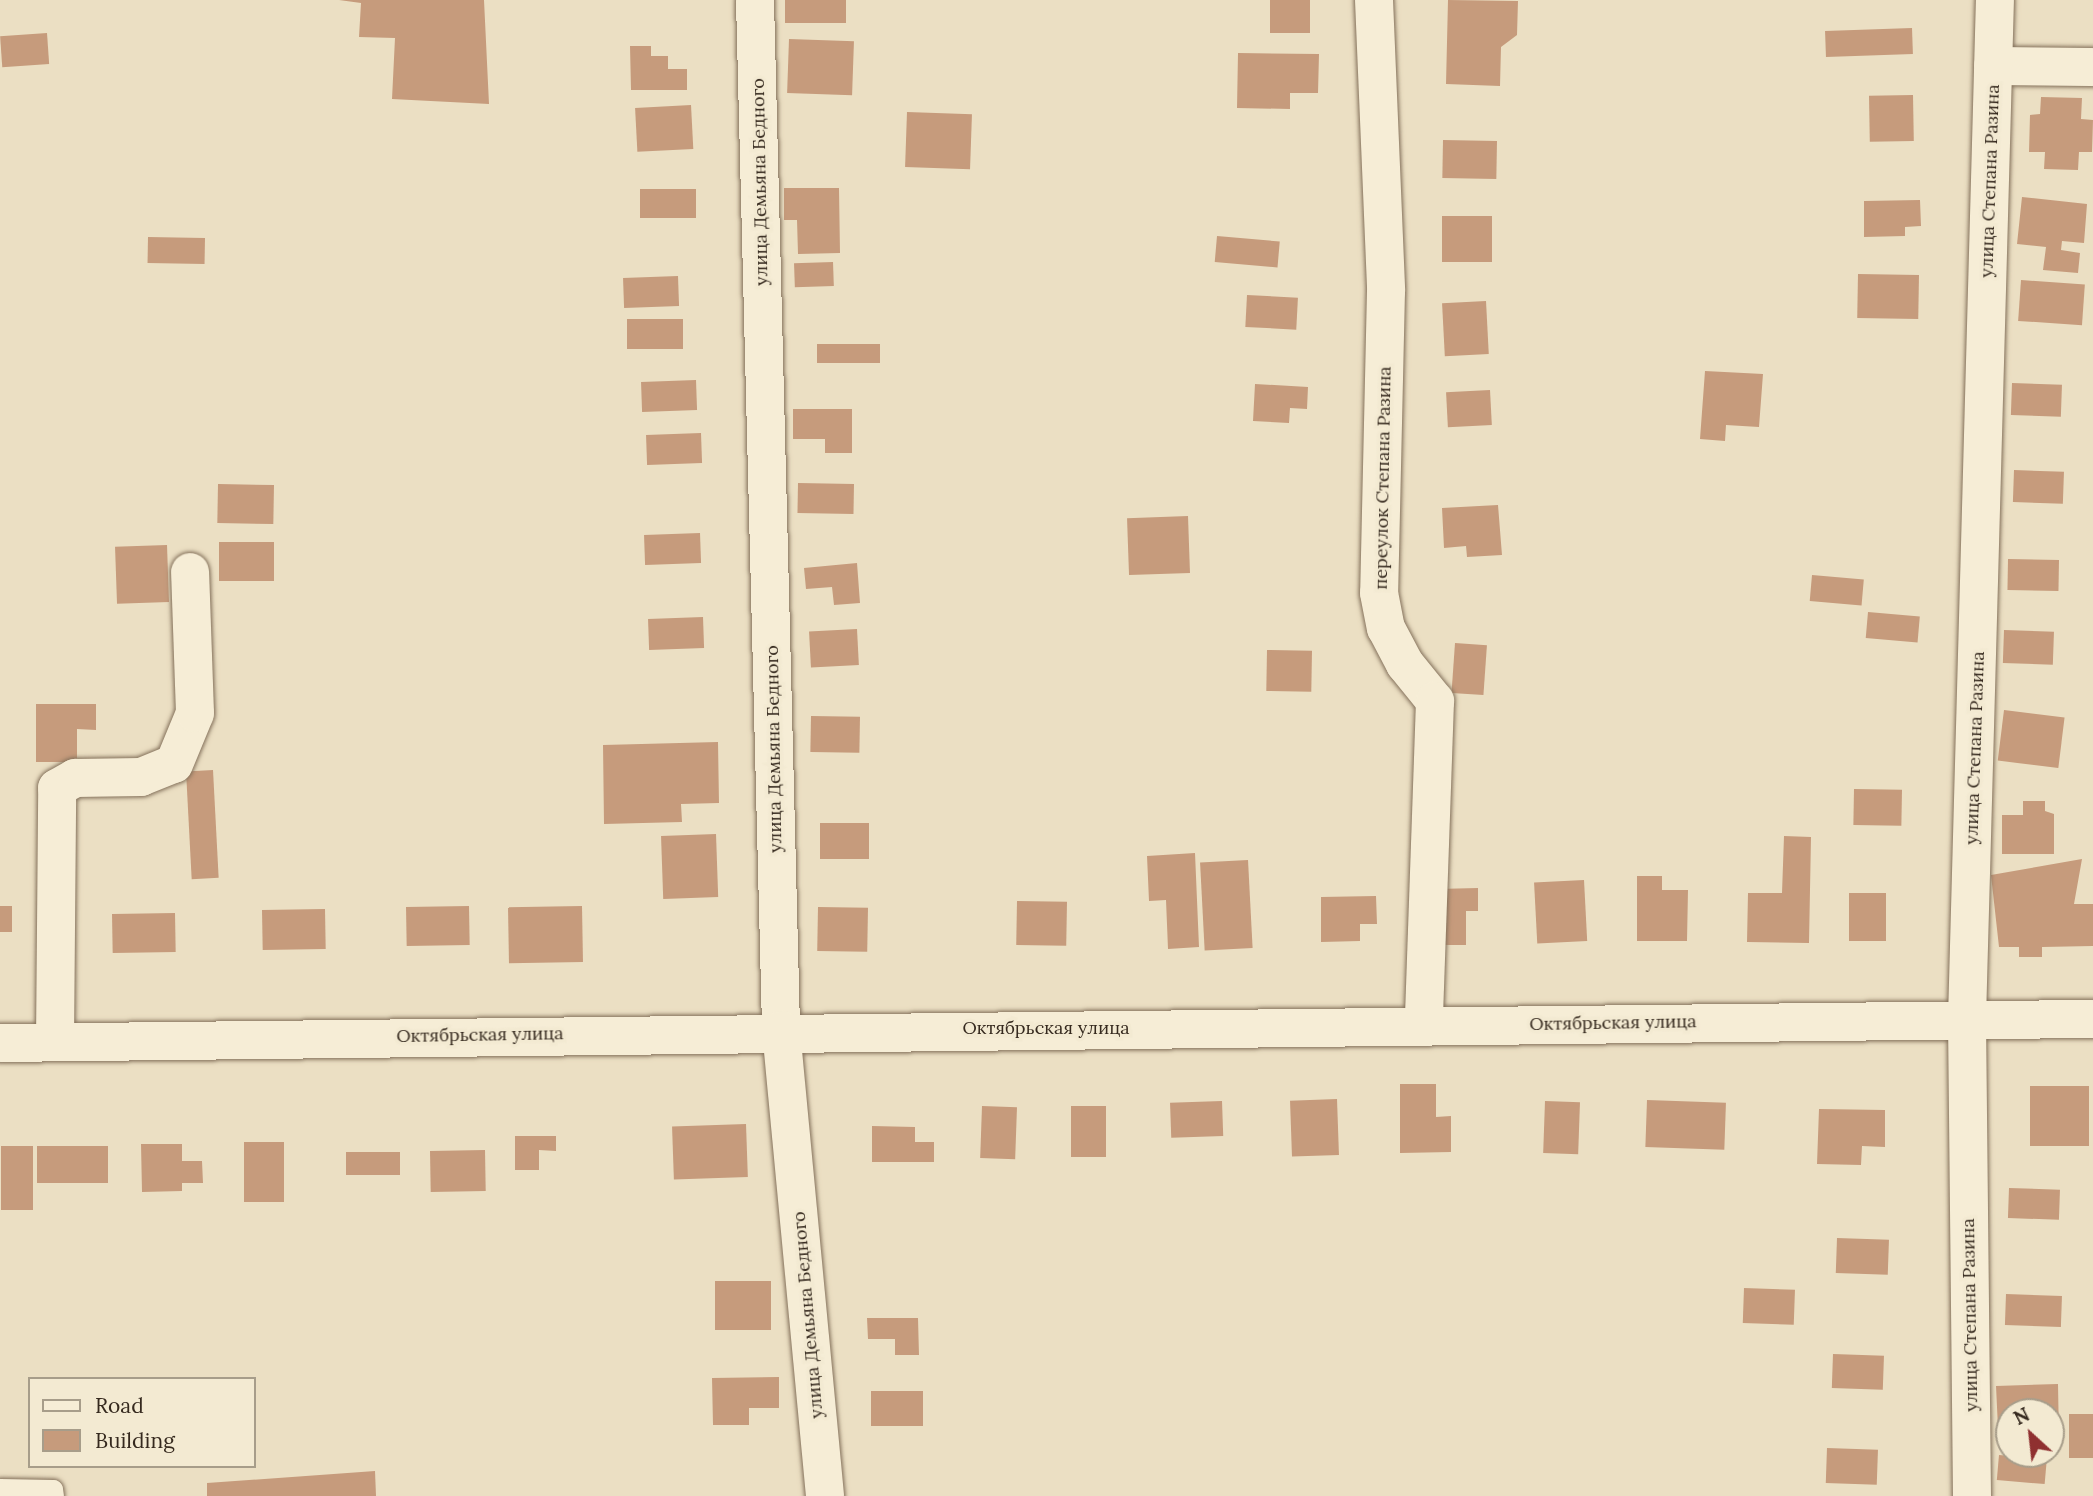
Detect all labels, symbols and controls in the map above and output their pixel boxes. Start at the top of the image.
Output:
street label: улица Демьяна Бедного [747,78,773,286]
street label: улица Степана Разина [1976,84,2004,278]
street label: переулок Степана Разина [1370,366,1396,590]
street label: улица Демьяна Бедного [761,645,787,853]
street label: улица Степана Разина [1961,651,1989,845]
street label: Октябрьская улица [1529,1011,1697,1035]
street label: Октябрьская улица [962,1017,1130,1039]
street label: Октябрьская улица [396,1023,564,1047]
street label: улица Демьяна Бедного [788,1211,828,1419]
street label: улица Степана Разина [1958,1218,1982,1412]
legend [28,1377,256,1468]
text: Road [95,1392,144,1419]
north arrow [1995,1398,2065,1468]
text: N [2009,1402,2033,1430]
text: Building [95,1427,175,1454]

